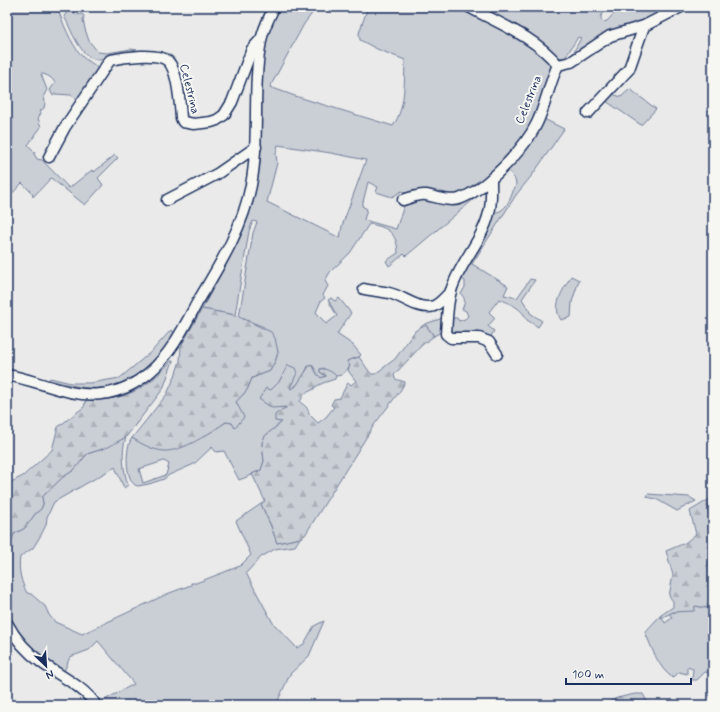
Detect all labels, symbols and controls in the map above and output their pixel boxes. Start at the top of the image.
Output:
street label: Celestrina [175,62,203,116]
street label: Celestrina [512,73,546,127]
north arrow [26,646,66,686]
scale bar [566,660,691,686]
text: N [44,666,56,682]
text: 100 m [572,667,604,683]

